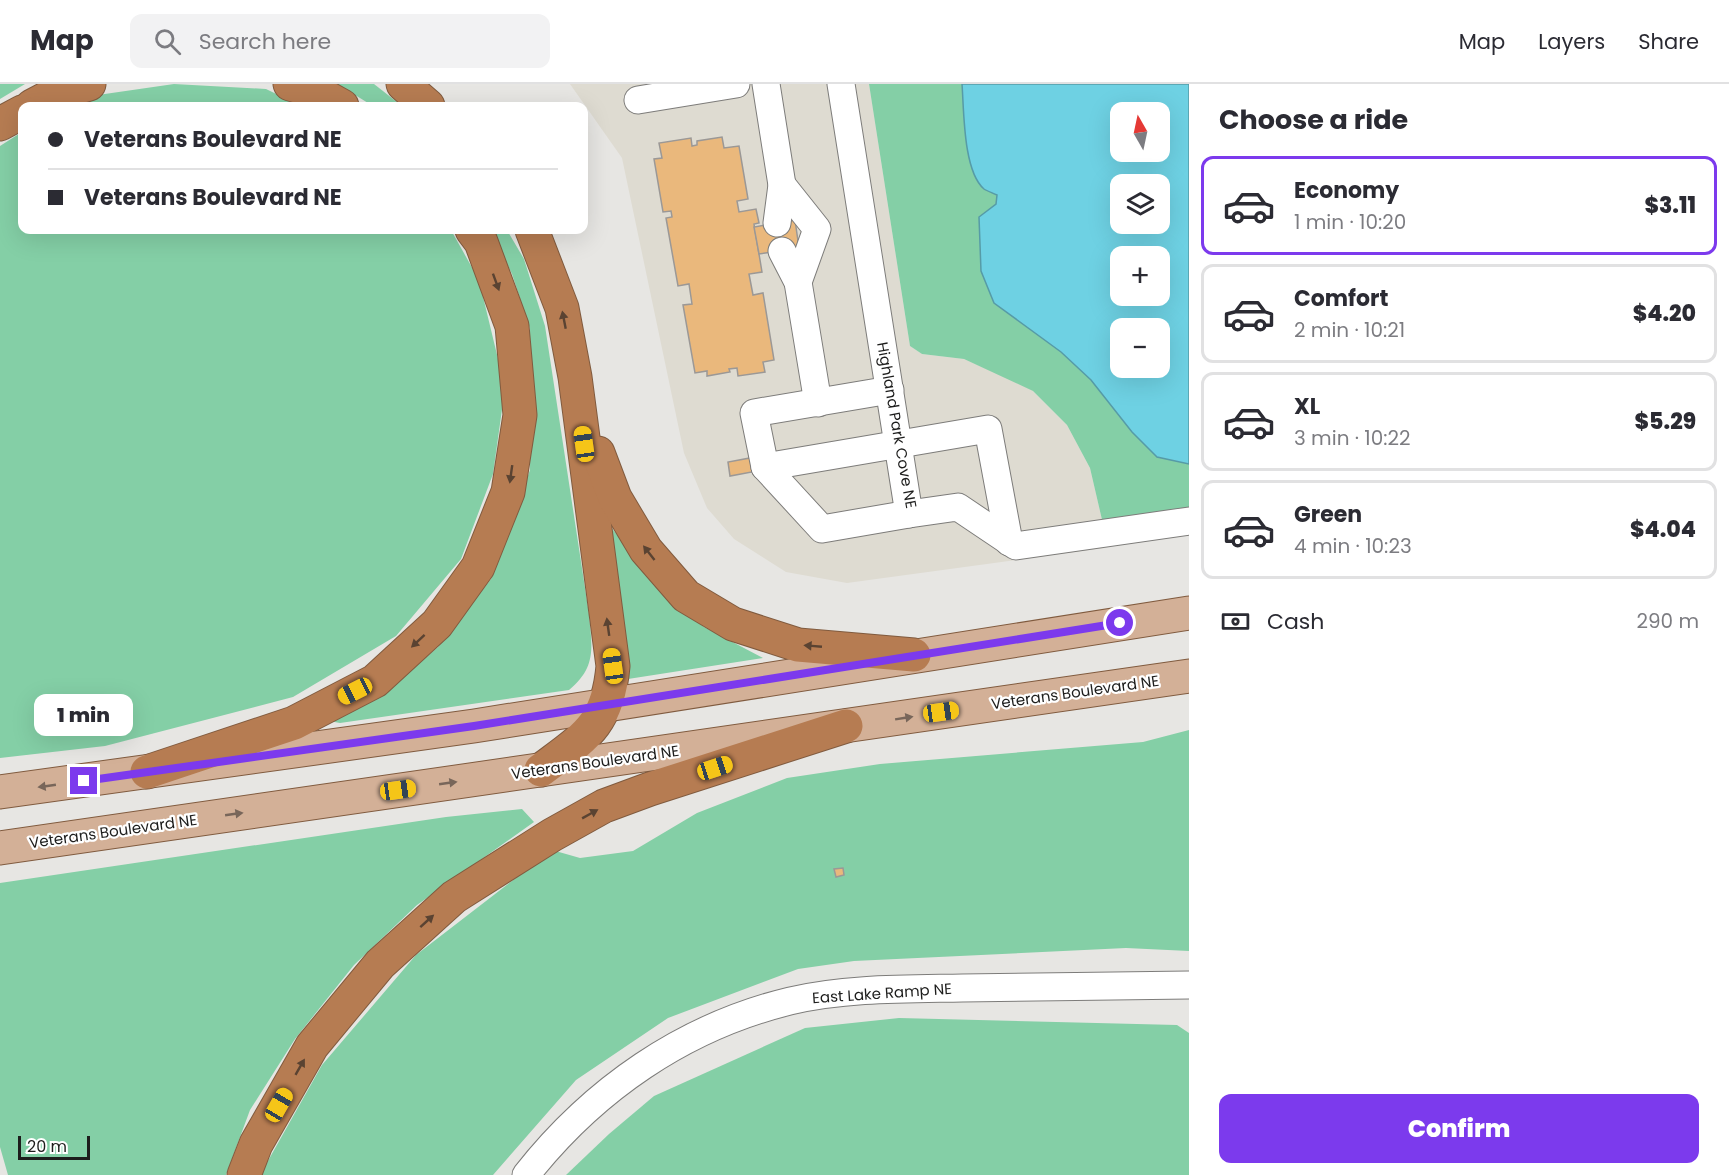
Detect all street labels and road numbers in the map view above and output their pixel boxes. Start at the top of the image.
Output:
street label: Highland Park Cove NE [872,340,922,510]
street label: Veterans Boulevard NE [990,670,1160,714]
street label: Veterans Boulevard NE [510,740,680,784]
street label: Veterans Boulevard NE [28,809,198,853]
street label: East Lake Ramp NE [811,978,953,1008]

